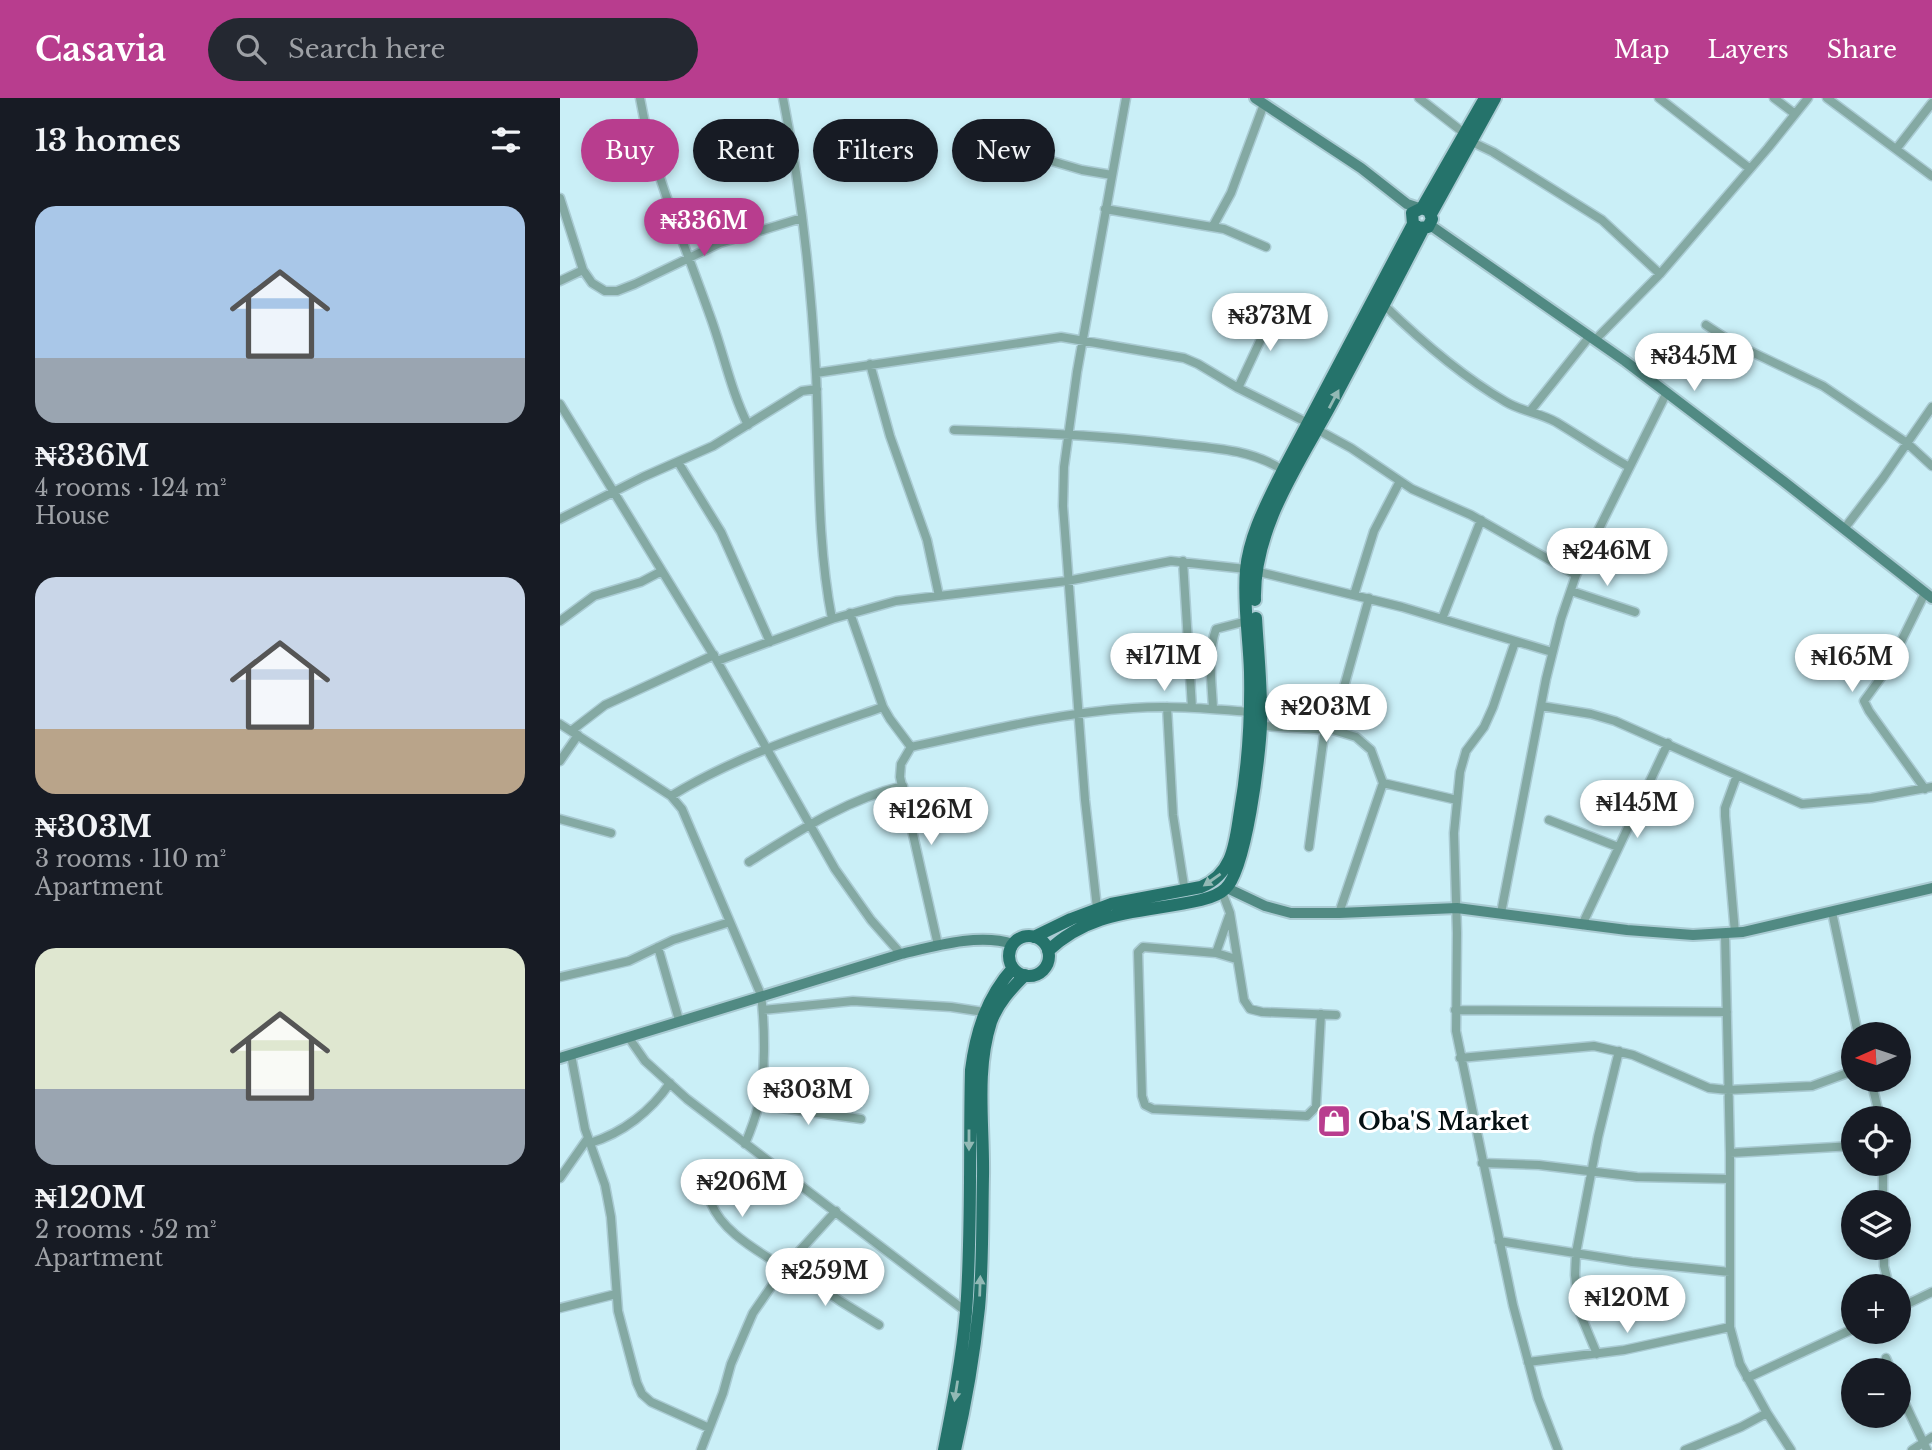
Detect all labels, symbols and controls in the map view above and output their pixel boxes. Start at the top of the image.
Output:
search box [208,18,698,81]
text: Casavia [35,29,166,70]
icon: search [232,30,270,68]
text: Search here [288,33,445,65]
text: Map [1614,35,1670,64]
text: Layers [1708,35,1789,64]
text: Share [1827,35,1897,64]
chip: Buy [581,119,679,182]
chip: Rent [693,119,799,182]
chip: Filters [813,119,938,182]
chip: New [952,119,1055,182]
icon: filters [487,121,525,159]
text: 13 homes [35,122,181,159]
pin: ₦336M [655,198,753,258]
text: ₦336M [660,207,748,235]
icon: home [217,251,343,377]
pin: ₦373M [1221,294,1319,353]
text: ₦373M [1228,302,1312,330]
pin: ₦345M [1645,334,1743,393]
text: ₦345M [1651,342,1737,370]
one-way arrow [1328,390,1340,409]
text: ₦336M [35,437,149,474]
text: 4 rooms · 124 m² [35,474,226,502]
text: House [35,502,110,530]
pin: ₦246M [1558,528,1656,588]
text: ₦246M [1563,537,1651,565]
icon: home [217,622,343,748]
pin: ₦171M [1115,634,1213,693]
pin: ₦165M [1803,634,1901,694]
text: ₦171M [1126,642,1202,670]
text: ₦165M [1811,643,1893,671]
pin: ₦203M [1277,684,1375,744]
text: ₦203M [1281,693,1371,721]
pin: ₦145M [1588,780,1686,840]
pin: ₦126M [882,788,980,847]
text: ₦145M [1596,789,1678,817]
text: ₦126M [889,796,973,824]
text: ₦303M [35,808,152,845]
text: 3 rooms · 110 m² [35,845,226,873]
text: Apartment [35,873,163,901]
one-way arrow [1203,873,1221,887]
icon: home [217,993,343,1119]
north arrow [1841,1022,1911,1092]
map controls [1841,1022,1911,1428]
pin: ₦303M [759,1068,857,1127]
text: ₦303M [763,1076,853,1104]
shop icon: Oba'S Market [1315,1102,1353,1140]
button: locate [1841,1106,1911,1176]
place label: Oba'S Market [1358,1107,1530,1136]
one-way arrow [963,1129,975,1151]
pin: ₦206M [693,1160,791,1219]
text: ₦206M [697,1168,787,1196]
text: ₦120M [35,1179,146,1216]
button: layers [1841,1190,1911,1260]
text: 2 rooms · 52 m² [35,1216,217,1244]
text: Apartment [35,1244,163,1272]
pin: ₦259M [776,1248,874,1308]
text: ₦259M [781,1257,869,1285]
button: + [1841,1274,1911,1344]
one-way arrow [974,1275,985,1297]
pin: ₦120M [1578,1276,1676,1335]
text: ₦120M [1584,1284,1670,1312]
button: − [1841,1358,1911,1428]
one-way arrow [950,1380,961,1402]

